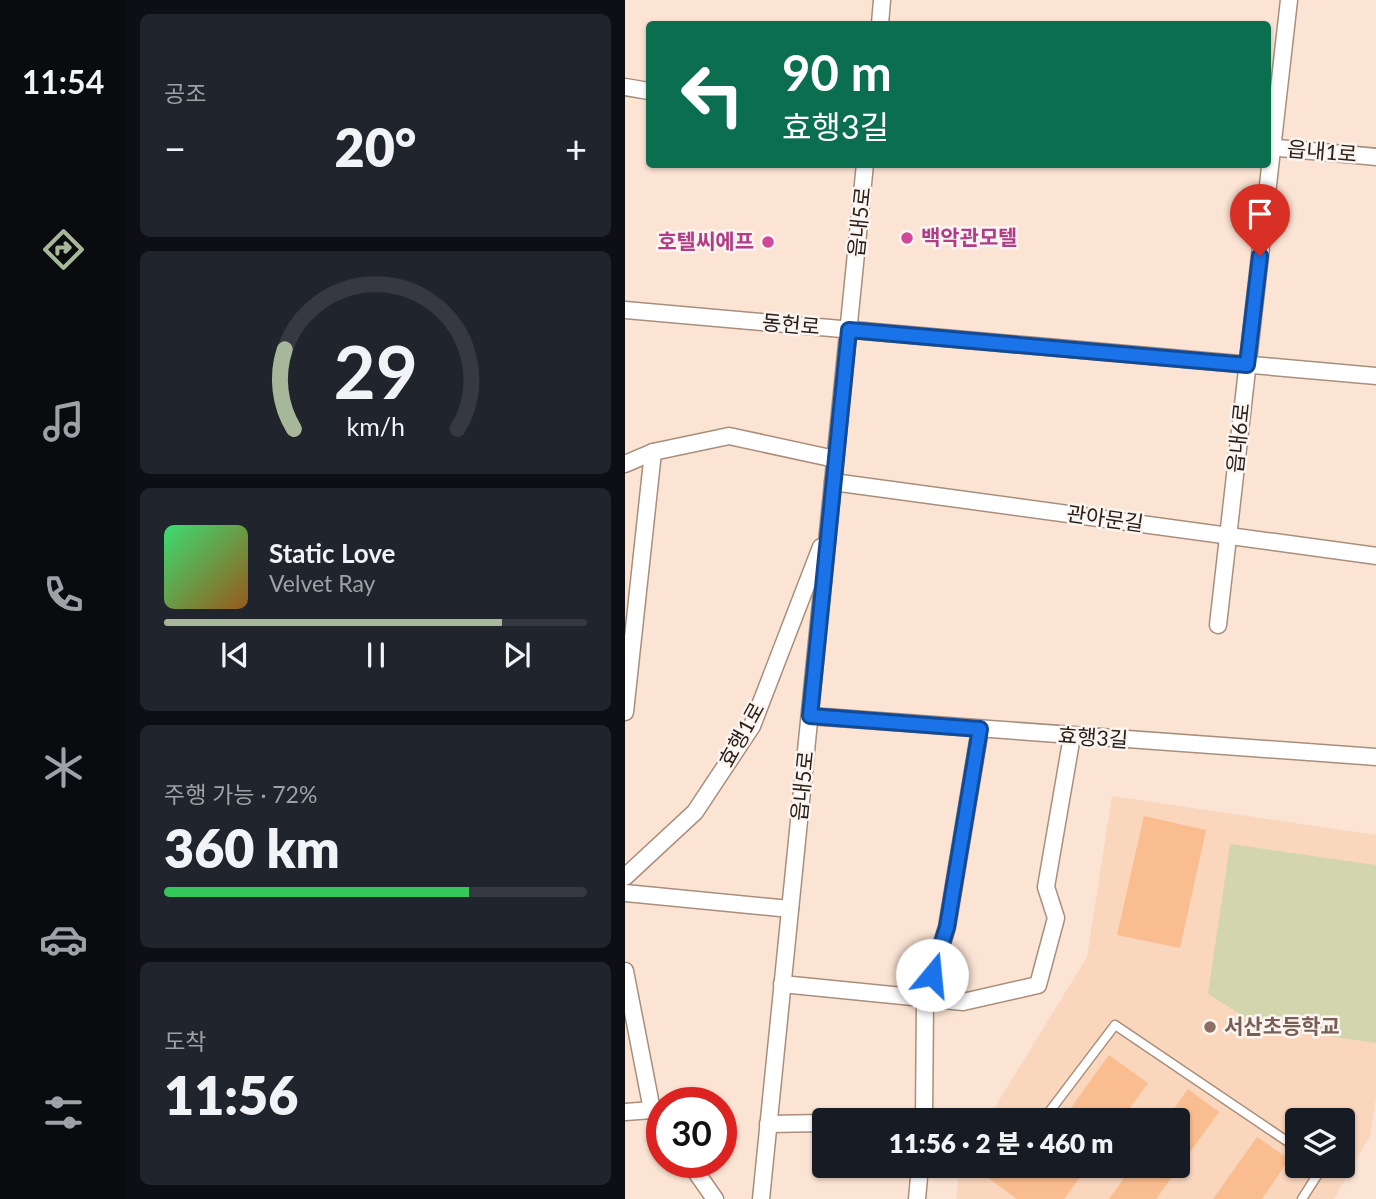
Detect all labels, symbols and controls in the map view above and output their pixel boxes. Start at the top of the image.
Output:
text: 90 m [782,43,892,101]
icon: left [667,49,758,140]
text: 11:54 [22,62,104,101]
text: 공조 [164,79,206,107]
text: 효행3길 [782,107,889,146]
text: 20° [335,116,416,178]
text: − [164,125,186,171]
text: + [565,125,587,171]
street label: 읍내1로 [1286,135,1358,166]
pin [1230,184,1290,256]
street label: 읍내5로 [842,186,875,258]
icon: arrive [1241,195,1279,233]
place label: 백악관모텔 [921,224,1018,249]
icon: directions [39,225,88,274]
place label: 호텔씨에프 [657,228,754,253]
marker: 백악관모텔 [899,230,915,246]
marker: 호텔씨에프 [760,234,776,250]
street label: 동헌로 [761,309,821,338]
text: 29 [333,327,418,415]
icon: music [39,397,88,446]
street label: 읍내6로 [1221,402,1254,474]
text: km/h [346,410,405,440]
street label: 관아문길 [1065,500,1145,535]
text: Static Love [269,537,396,569]
text: Velvet Ray [269,569,375,597]
icon: phone [39,570,88,619]
icon: previous [216,636,254,674]
icon: pause [357,636,395,674]
icon: next [498,636,536,674]
street label: 효행1로 [713,698,769,771]
street label: 효행3길 [1057,722,1129,751]
icon: climate [39,743,88,792]
street label: 읍내5로 [785,750,818,822]
text: 주행 가능 · 72% [164,780,317,808]
text: 360 km [164,817,340,879]
icon: car [39,915,88,964]
position arrow [895,938,969,1012]
place label: 서산초등학교 [1224,1013,1340,1038]
marker: 서산초등학교 [1202,1019,1218,1035]
text: 도착 [164,1027,206,1055]
text: 11:56 [164,1064,298,1126]
speed limit sign: 30 [646,1087,737,1178]
icon: filters [39,1088,88,1137]
map controls [1285,1108,1355,1178]
button: layers [1285,1108,1355,1178]
text: 11:56 · 2 분 · 460 m [889,1127,1113,1159]

